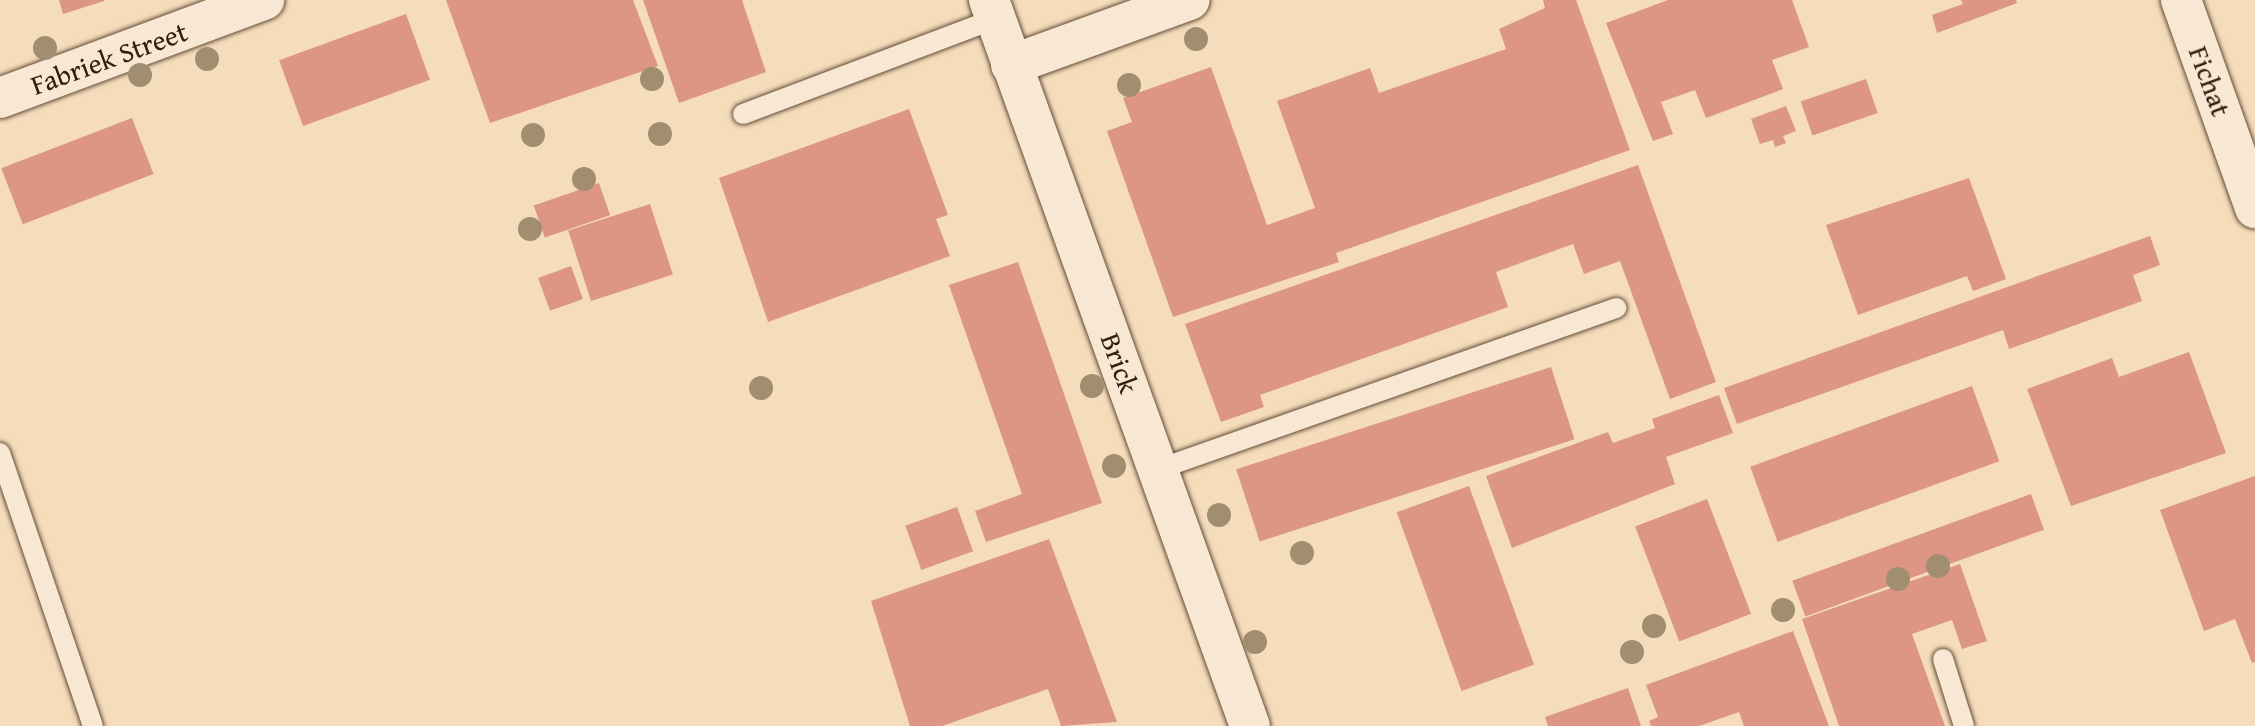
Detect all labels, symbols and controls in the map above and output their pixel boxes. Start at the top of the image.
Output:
street label: Fabriek Street [26,14,192,102]
street label: Fichat [2182,41,2238,121]
street label: Brick [1094,328,1146,398]

